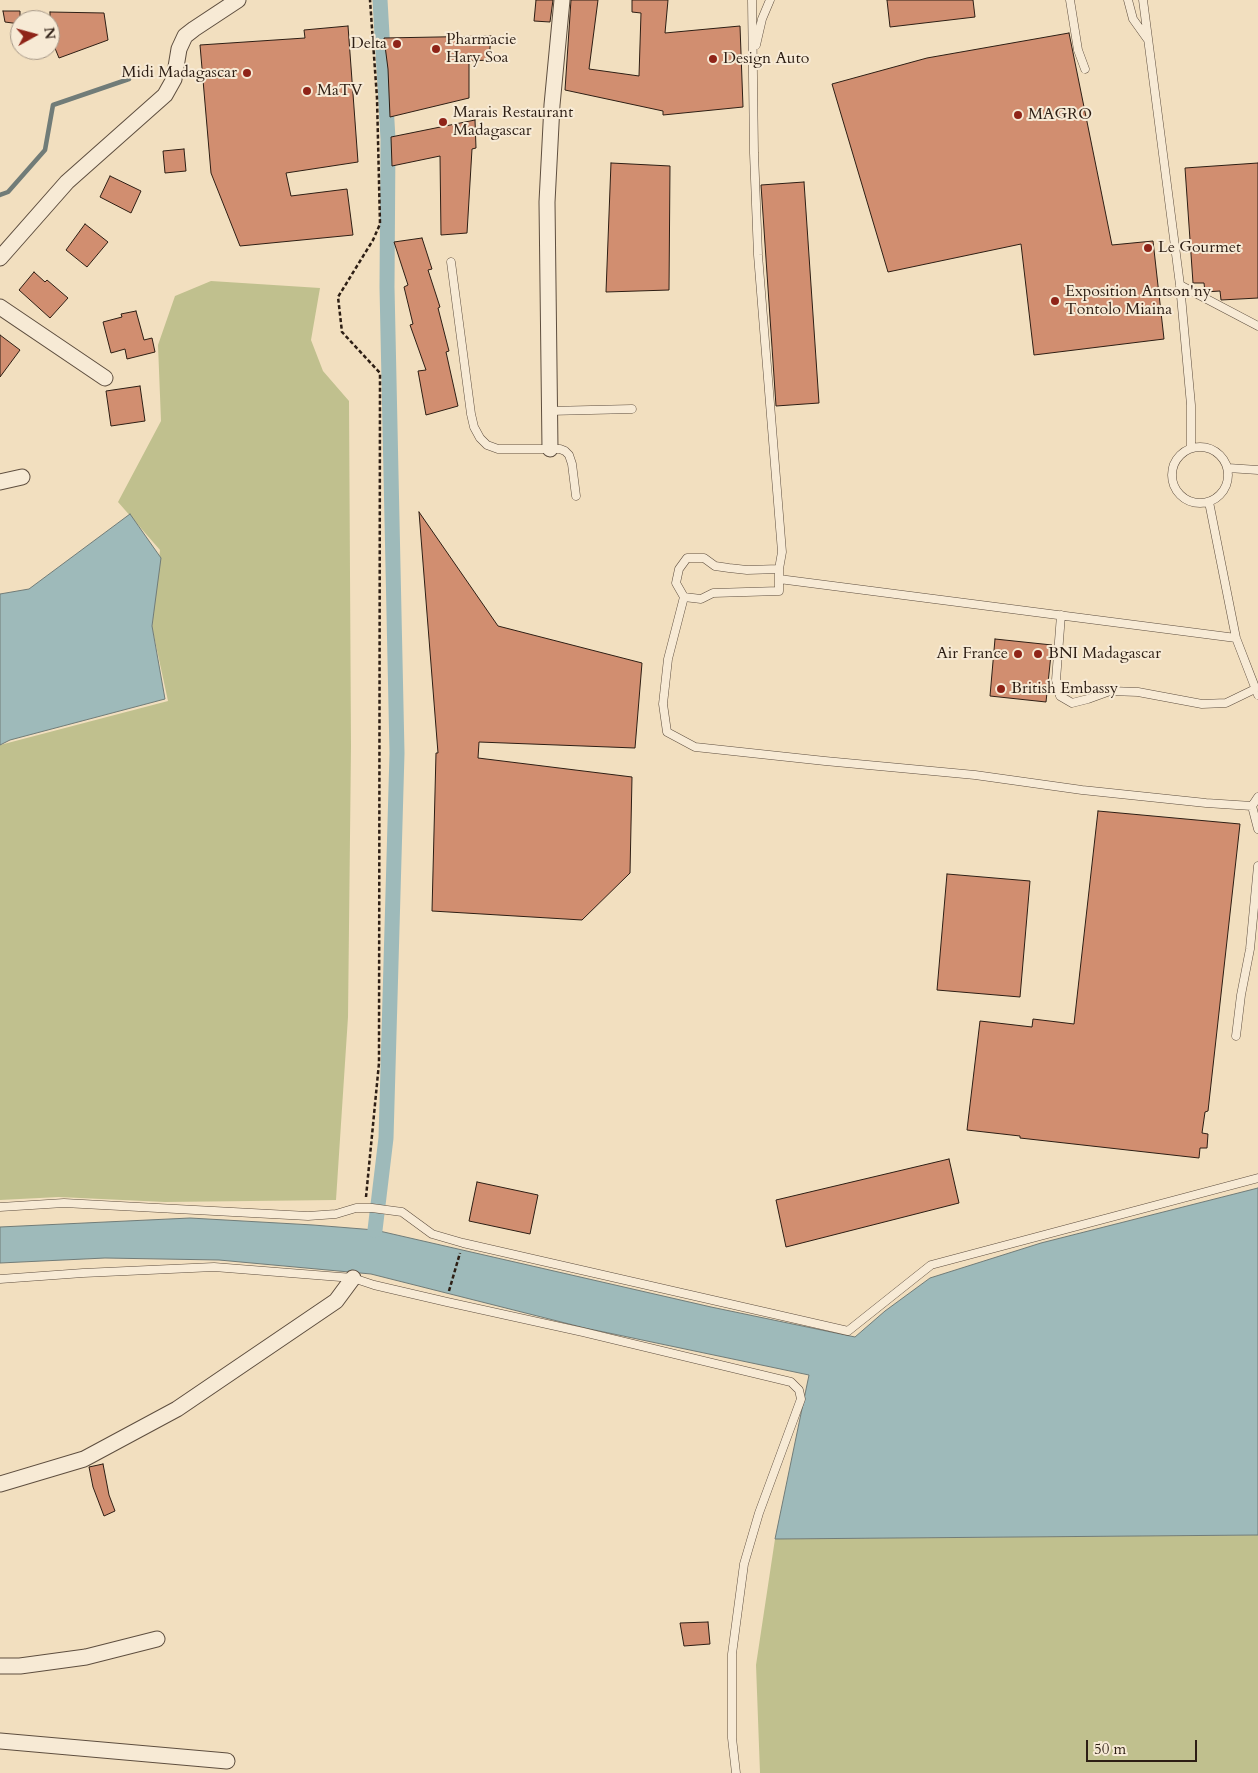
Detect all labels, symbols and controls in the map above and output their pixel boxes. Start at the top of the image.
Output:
north arrow [10,10,60,60]
text: N [39,26,60,40]
place label: Pharmacie Hary Soa [446,30,516,68]
place label: Delta [351,34,387,54]
marker: Delta [391,38,403,50]
marker: Pharmacie Hary Soa [430,43,442,55]
place label: Design Auto [723,49,809,69]
marker: Design Auto [707,53,719,65]
place label: Midi Madagascar [121,63,237,83]
marker: Midi Madagascar [241,67,253,79]
place label: MaTV [317,81,362,101]
marker: MaTV [301,85,313,97]
place label: Marais Restaurant Madagascar [453,103,573,141]
place label: MAGRO [1028,105,1092,125]
marker: MAGRO [1012,109,1024,121]
marker: Marais Restaurant Madagascar [437,116,449,128]
place label: Le Gourmet [1158,238,1241,258]
marker: Le Gourmet [1142,242,1154,254]
place label: Exposition Antson'ny Tontolo Miaina [1065,282,1211,320]
marker: Exposition Antson'ny Tontolo Miaina [1049,295,1061,307]
place label: Air France [936,644,1008,664]
place label: BNI Madagascar [1048,644,1161,664]
marker: Air France [1012,648,1024,660]
marker: BNI Madagascar [1032,648,1044,660]
place label: British Embassy [1011,679,1118,699]
marker: British Embassy [995,683,1007,695]
scale bar [1088,1730,1199,1762]
text: 50 m [1094,1739,1126,1759]

